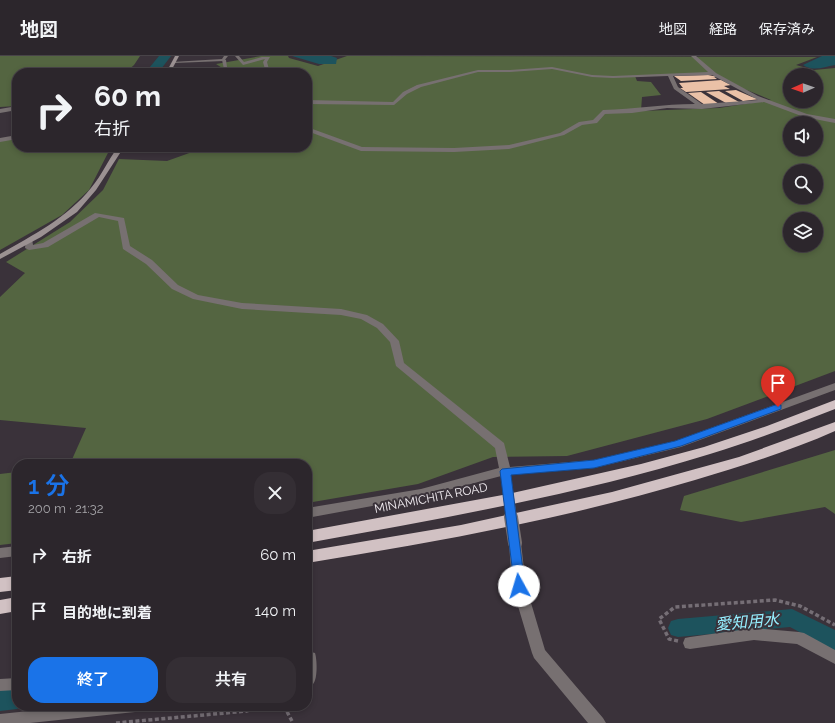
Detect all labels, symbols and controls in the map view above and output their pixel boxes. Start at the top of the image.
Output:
text: 地図 [20,18,58,40]
text: 地図 [659,21,687,37]
text: 経路 [709,21,737,37]
text: 保存済み [759,21,815,37]
north arrow [783,68,823,108]
map controls [783,68,823,252]
text: 60 m [94,80,161,113]
icon: right [28,84,80,136]
button: sound [783,116,823,156]
text: 右折 [94,118,130,139]
button: search [783,164,823,204]
button: layers [783,212,823,252]
pin [761,366,795,407]
icon: arrive [767,372,789,394]
text: 1 分 [28,471,69,500]
button: close [254,472,296,514]
street label: MINAMICHITA ROAD [373,480,489,516]
text: 200 m · 21:32 [28,501,104,516]
icon: right [28,544,50,566]
text: 60 m [260,546,296,564]
text: 右折 [62,548,92,566]
position arrow [498,565,540,607]
icon: arrive [28,600,50,622]
text: 140 m [255,602,296,620]
text: 目的地に到着 [62,604,152,622]
water label: 愛知用水 [714,610,782,634]
button: 終了 [28,657,158,703]
button: 共有 [166,657,296,703]

